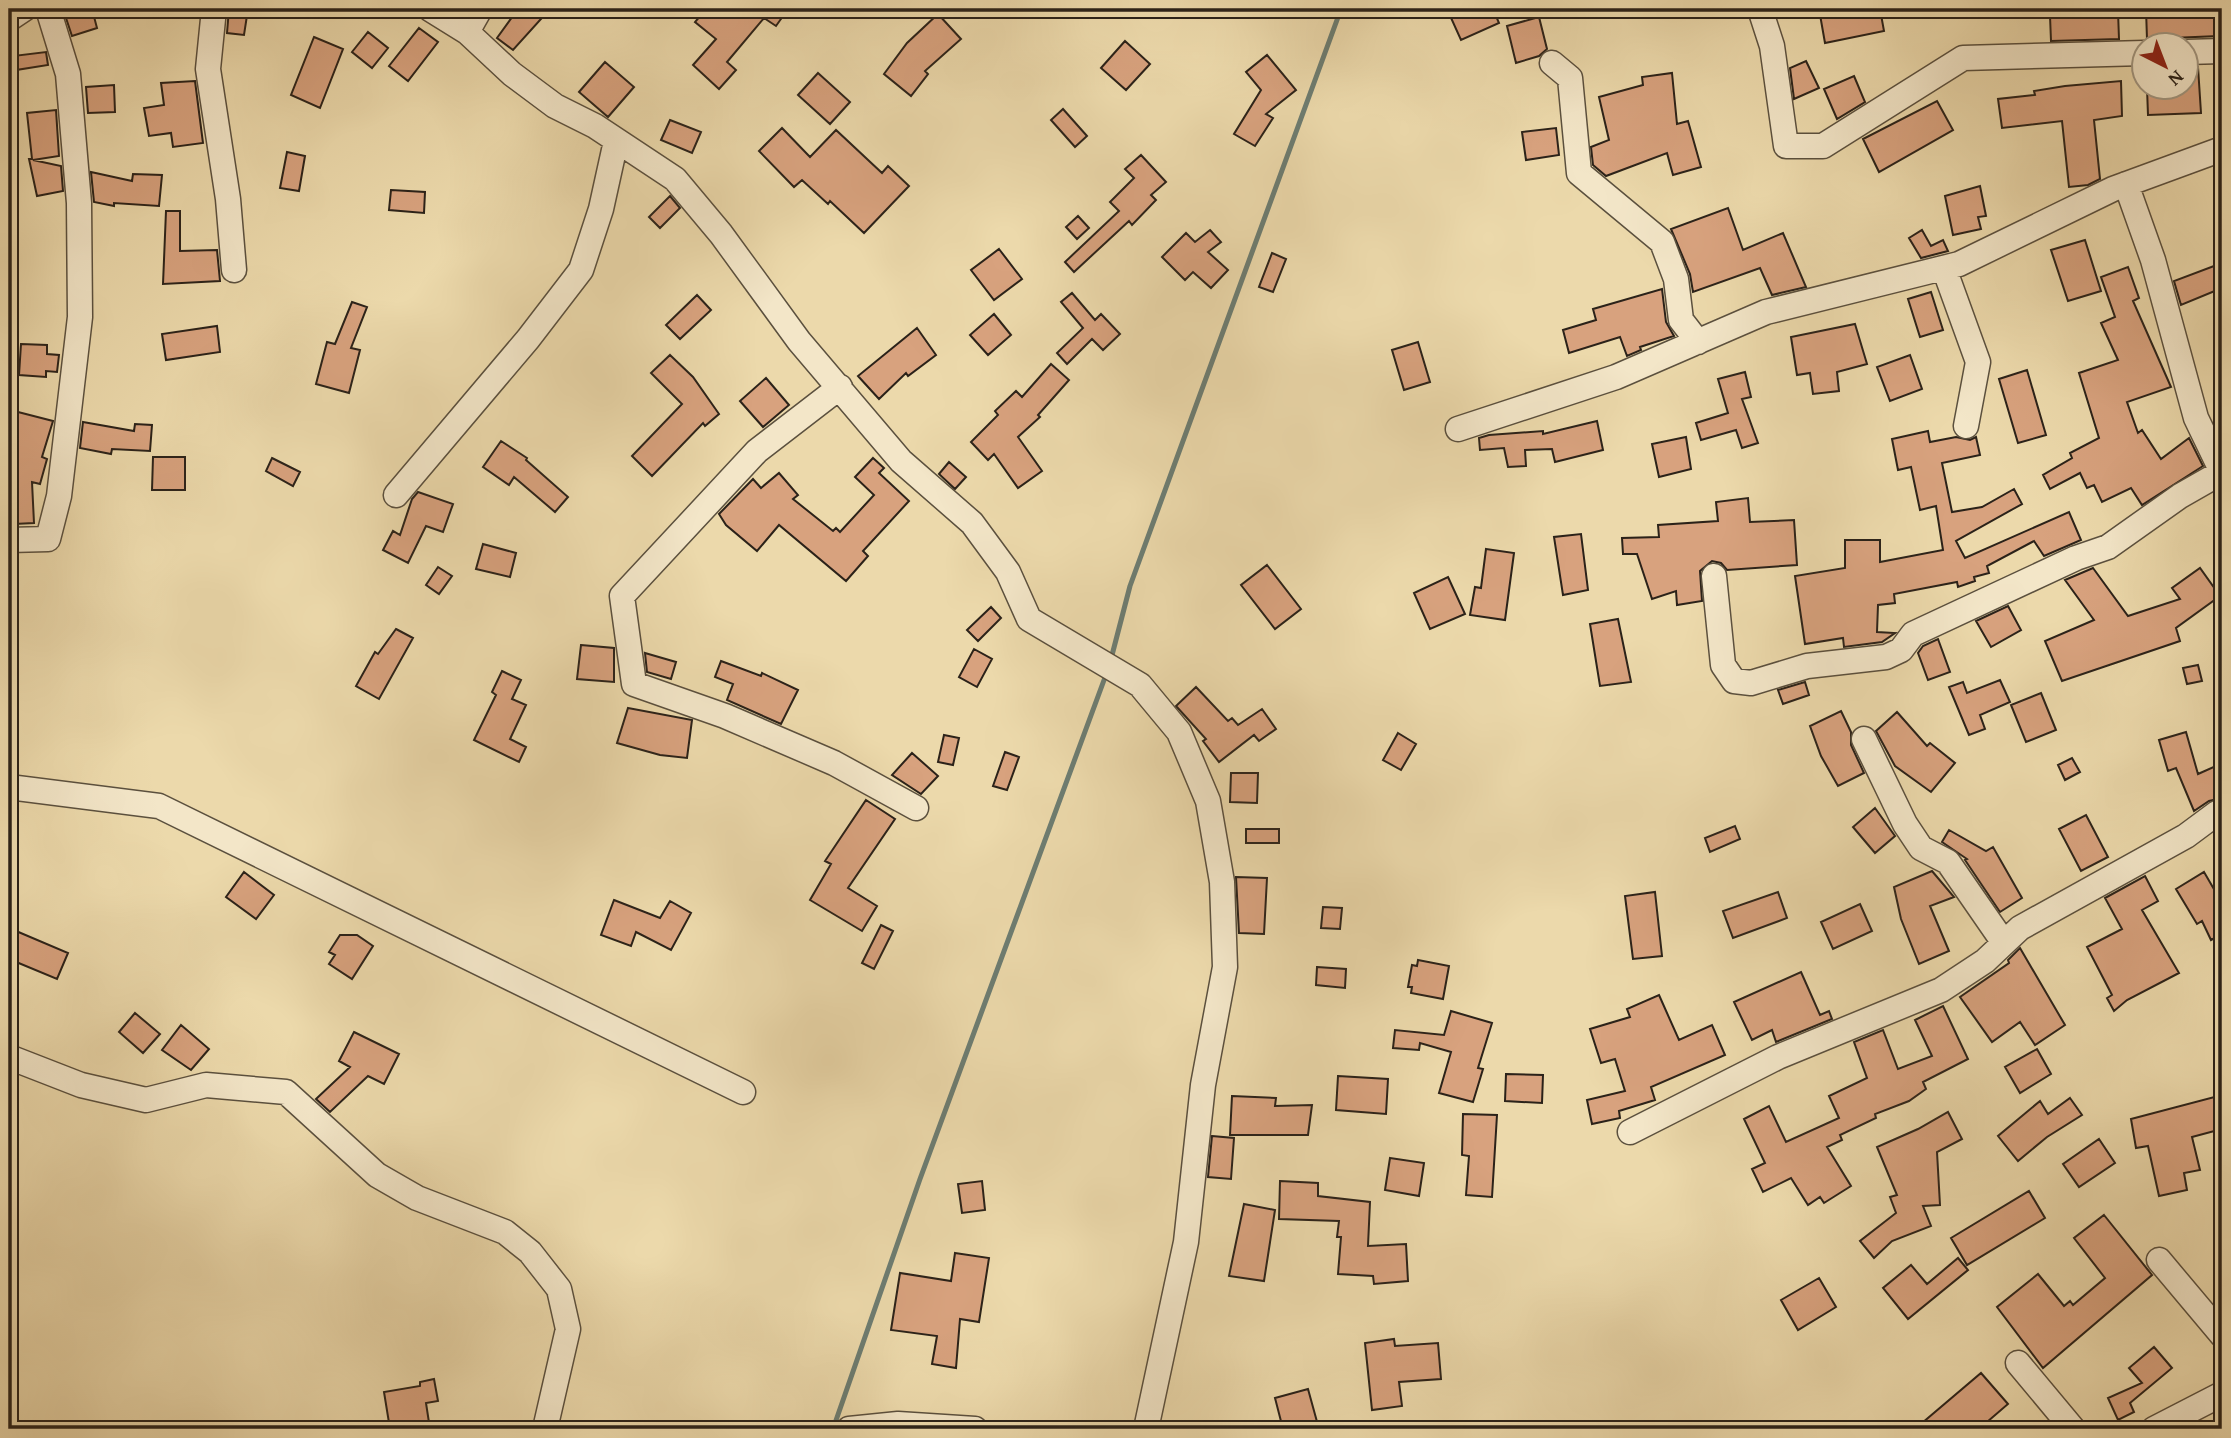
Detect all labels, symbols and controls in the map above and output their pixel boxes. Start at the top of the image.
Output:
north arrow [2130,32,2200,102]
text: N [2162,64,2190,93]

